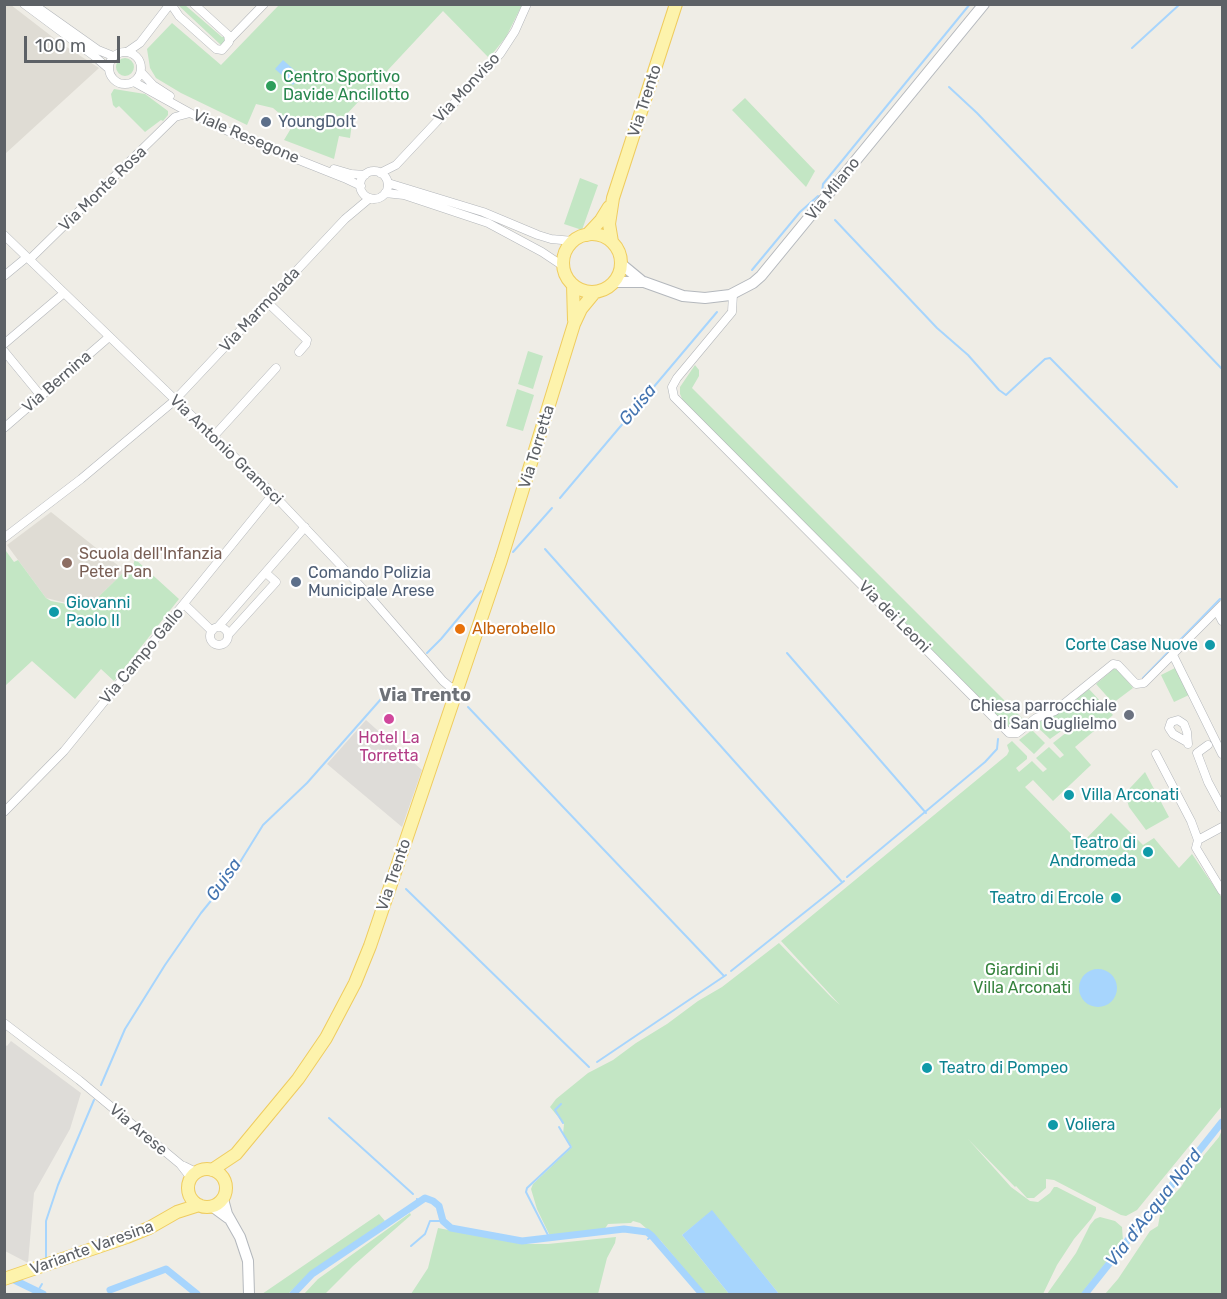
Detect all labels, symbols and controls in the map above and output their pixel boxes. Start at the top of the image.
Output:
scale bar [27,24,123,62]
text: 100 m [35,35,86,57]
street label: Via Monviso [430,49,504,127]
street label: Via Trento [624,62,666,140]
place label: Centro Sportivo Davide Ancillotto [283,67,410,105]
marker: Centro Sportivo Davide Ancillotto [264,79,278,93]
street label: Viale Resegone [190,106,302,168]
place label: YoungDoIt [278,112,356,132]
marker: YoungDoIt [259,115,273,129]
street label: Via Monte Rosa [55,142,151,236]
street label: Via Milano [802,154,864,224]
street label: Via Marmolada [216,264,304,356]
street label: Via Bernina [19,347,95,417]
water label: Guisa [615,380,661,430]
street label: Via Antonio Gramsci [165,391,287,509]
street label: Via Torretta [515,403,559,491]
place label: Scuola dell'Infanzia Peter Pan [79,544,222,582]
marker: Scuola dell'Infanzia Peter Pan [60,556,74,570]
place label: Comando Polizia Municipale Arese [308,563,434,601]
marker: Comando Polizia Municipale Arese [289,575,303,589]
street label: Via dei Leoni [854,577,934,657]
place label: Giovanni Paolo II [66,593,130,631]
street label: Via Campo Gallo [96,604,188,708]
marker: Giovanni Paolo II [47,605,61,619]
place label: Alberobello [472,619,556,639]
marker: Alberobello [453,622,467,636]
place label: Corte Case Nuove [1065,635,1198,655]
marker: Corte Case Nuove [1203,638,1217,652]
district label: Via Trento [379,685,471,707]
place label: Chiesa parrocchiale di San Guglielmo [970,696,1117,734]
marker: Chiesa parrocchiale di San Guglielmo [1122,708,1136,722]
marker: Hotel La Torretta [382,712,396,726]
place label: Hotel La Torretta [358,728,420,766]
place label: Villa Arconati [1081,785,1179,805]
marker: Villa Arconati [1062,788,1076,802]
place label: Teatro di Andromeda [1049,833,1136,871]
street label: Via Trento [373,836,415,914]
marker: Teatro di Andromeda [1141,845,1155,859]
water label: Guisa [202,854,246,906]
place label: Teatro di Ercole [989,888,1104,908]
marker: Teatro di Ercole [1109,891,1123,905]
park label: Giardini di Villa Arconati [973,960,1071,998]
place label: Teatro di Pompeo [939,1058,1068,1078]
marker: Teatro di Pompeo [920,1061,934,1075]
street label: Via Arese [105,1100,171,1160]
place label: Voliera [1065,1115,1115,1135]
marker: Voliera [1046,1118,1060,1132]
water label: Via d'Acqua Nord [1101,1145,1207,1271]
street label: Variante Varesina [28,1217,156,1279]

